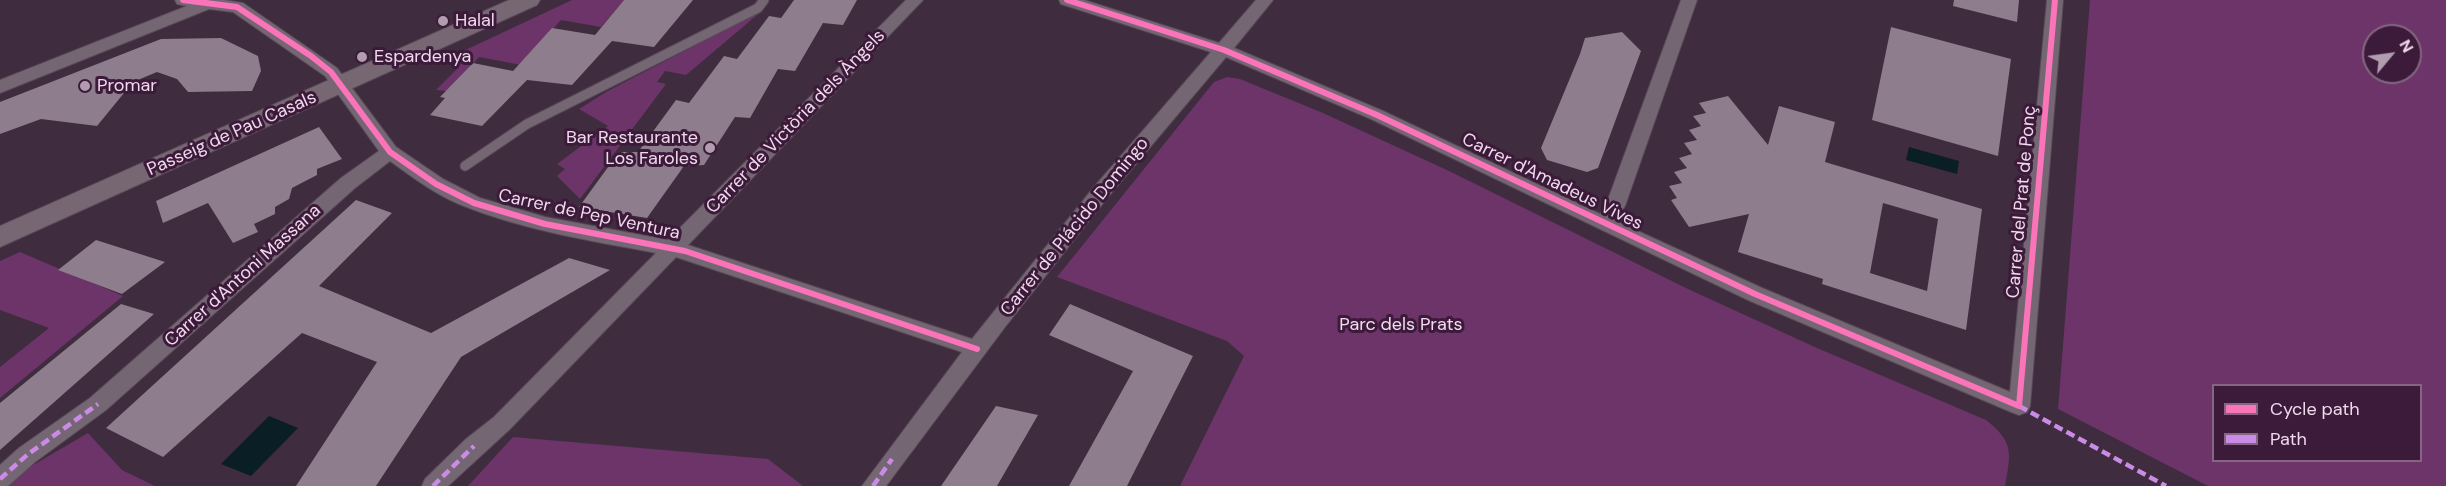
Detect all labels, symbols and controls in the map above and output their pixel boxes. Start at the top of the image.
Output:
place label: Halal [455,10,495,32]
marker: Halal [436,14,450,28]
north arrow [2362,24,2422,84]
street label: Carrer de Victòria dels Àngels [702,25,890,219]
text: N [2394,36,2418,56]
place label: Espardenya [374,46,471,68]
marker: Espardenya [355,50,369,64]
place label: Promar [97,75,157,97]
marker: Promar [78,79,92,93]
street label: Passeig de Pau Casals [144,87,320,181]
street label: Carrer del Prat de Ponç [2003,105,2041,299]
place label: Bar Restaurante Los Faroles [566,127,698,170]
street label: Carrer d'Amadeus Vives [1458,129,1646,235]
street label: Carrer de Plácido Domingo [996,133,1154,321]
marker: Bar Restaurante Los Faroles [703,141,717,155]
street label: Carrer de Pep Ventura [496,185,682,245]
street label: Carrer d'Antoni Massana [161,200,325,352]
park label: Parc dels Prats [1339,314,1463,336]
legend [2212,384,2422,462]
text: Cycle path [2270,397,2360,421]
text: Path [2270,427,2307,451]

